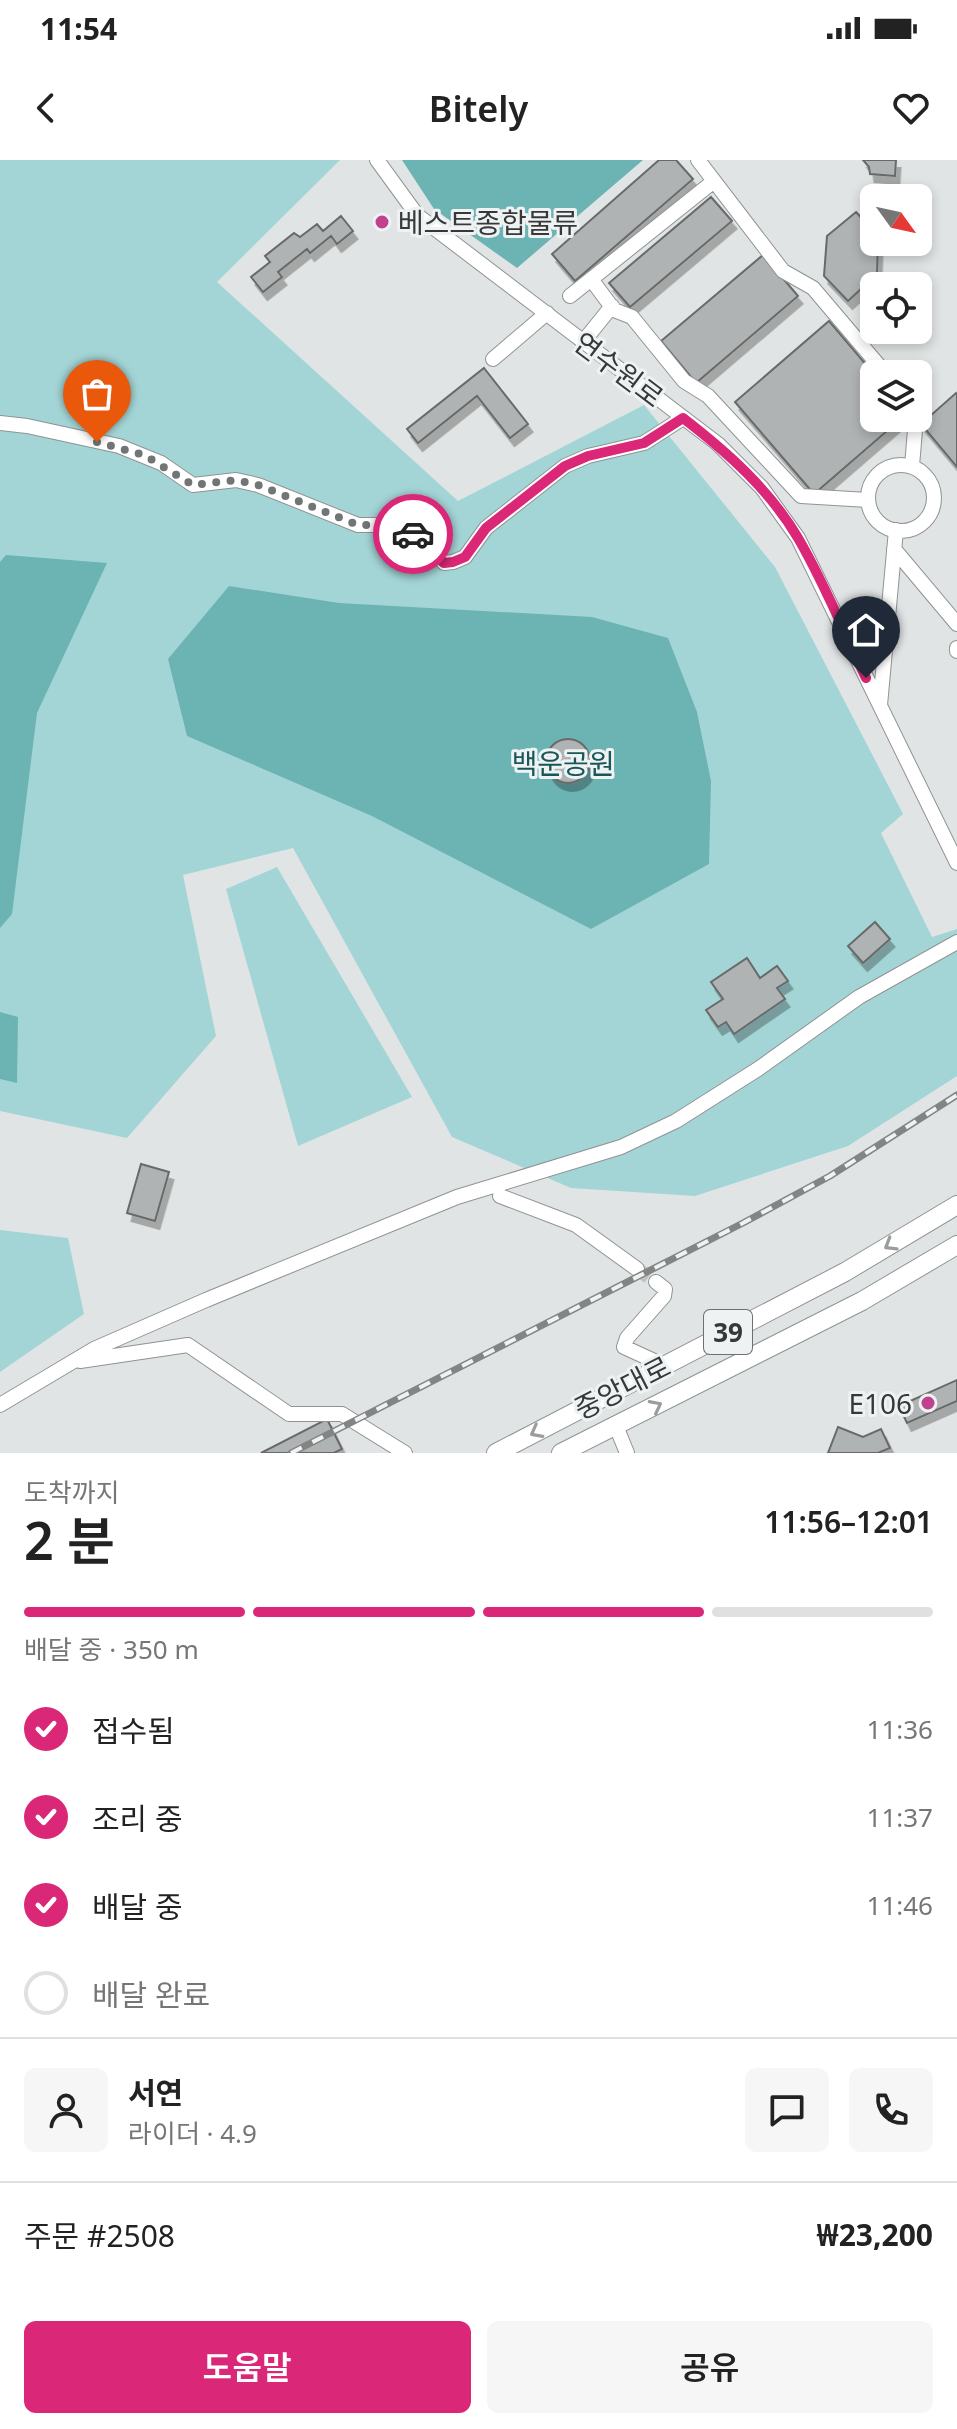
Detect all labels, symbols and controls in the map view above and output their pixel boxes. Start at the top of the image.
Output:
text: 11:54 [40,8,117,49]
text: Bitely [429,84,528,133]
icon: back [24,86,68,130]
icon: heart [889,86,933,130]
north arrow [860,184,932,256]
map controls [860,184,932,432]
place label: 베스트종합물류 [398,203,578,241]
marker: 베스트종합물류 [373,213,391,231]
button: locate [860,272,932,344]
street label: 연수원로 [566,323,672,415]
pin [63,360,131,442]
button: layers [860,360,932,432]
icon: bag [75,372,119,416]
courier [373,494,453,574]
icon: car [391,512,435,556]
pin [832,596,900,678]
icon: home [844,608,888,652]
park label: 백운공원 [511,744,615,782]
one-way arrow [884,1235,899,1251]
road number: 39 [704,1310,752,1354]
street label: 중앙대로 [567,1347,677,1427]
place label: E106 [848,1384,912,1422]
marker: E106 [919,1394,937,1412]
one-way arrow [648,1400,663,1415]
one-way arrow [530,1422,545,1437]
text: 도착까지 [24,1474,120,1510]
text: 11:56–12:01 [764,1501,933,1542]
text: 2 분 [24,1504,115,1575]
text: 배달 중 · 350 m [24,1631,199,1667]
icon: check [24,1707,68,1751]
text: 접수됨 [92,1710,175,1751]
text: 11:36 [867,1711,933,1747]
icon: check [24,1795,68,1839]
text: 조리 중 [92,1798,183,1839]
text: 11:37 [867,1799,933,1835]
icon: check [24,1883,68,1927]
text: 배달 중 [92,1886,183,1927]
text: 11:46 [867,1887,933,1923]
text: 배달 완료 [92,1974,210,2015]
button: person [24,2068,108,2152]
button: chat [745,2068,829,2152]
button: phone [849,2068,933,2152]
text: 서연 [128,2072,183,2113]
text: 라이더 · 4.9 [128,2115,257,2151]
text: ₩23,200 [817,2214,933,2255]
text: 주문 #2508 [24,2215,175,2256]
button: 도움말 [24,2321,471,2413]
button: 공유 [487,2321,933,2413]

